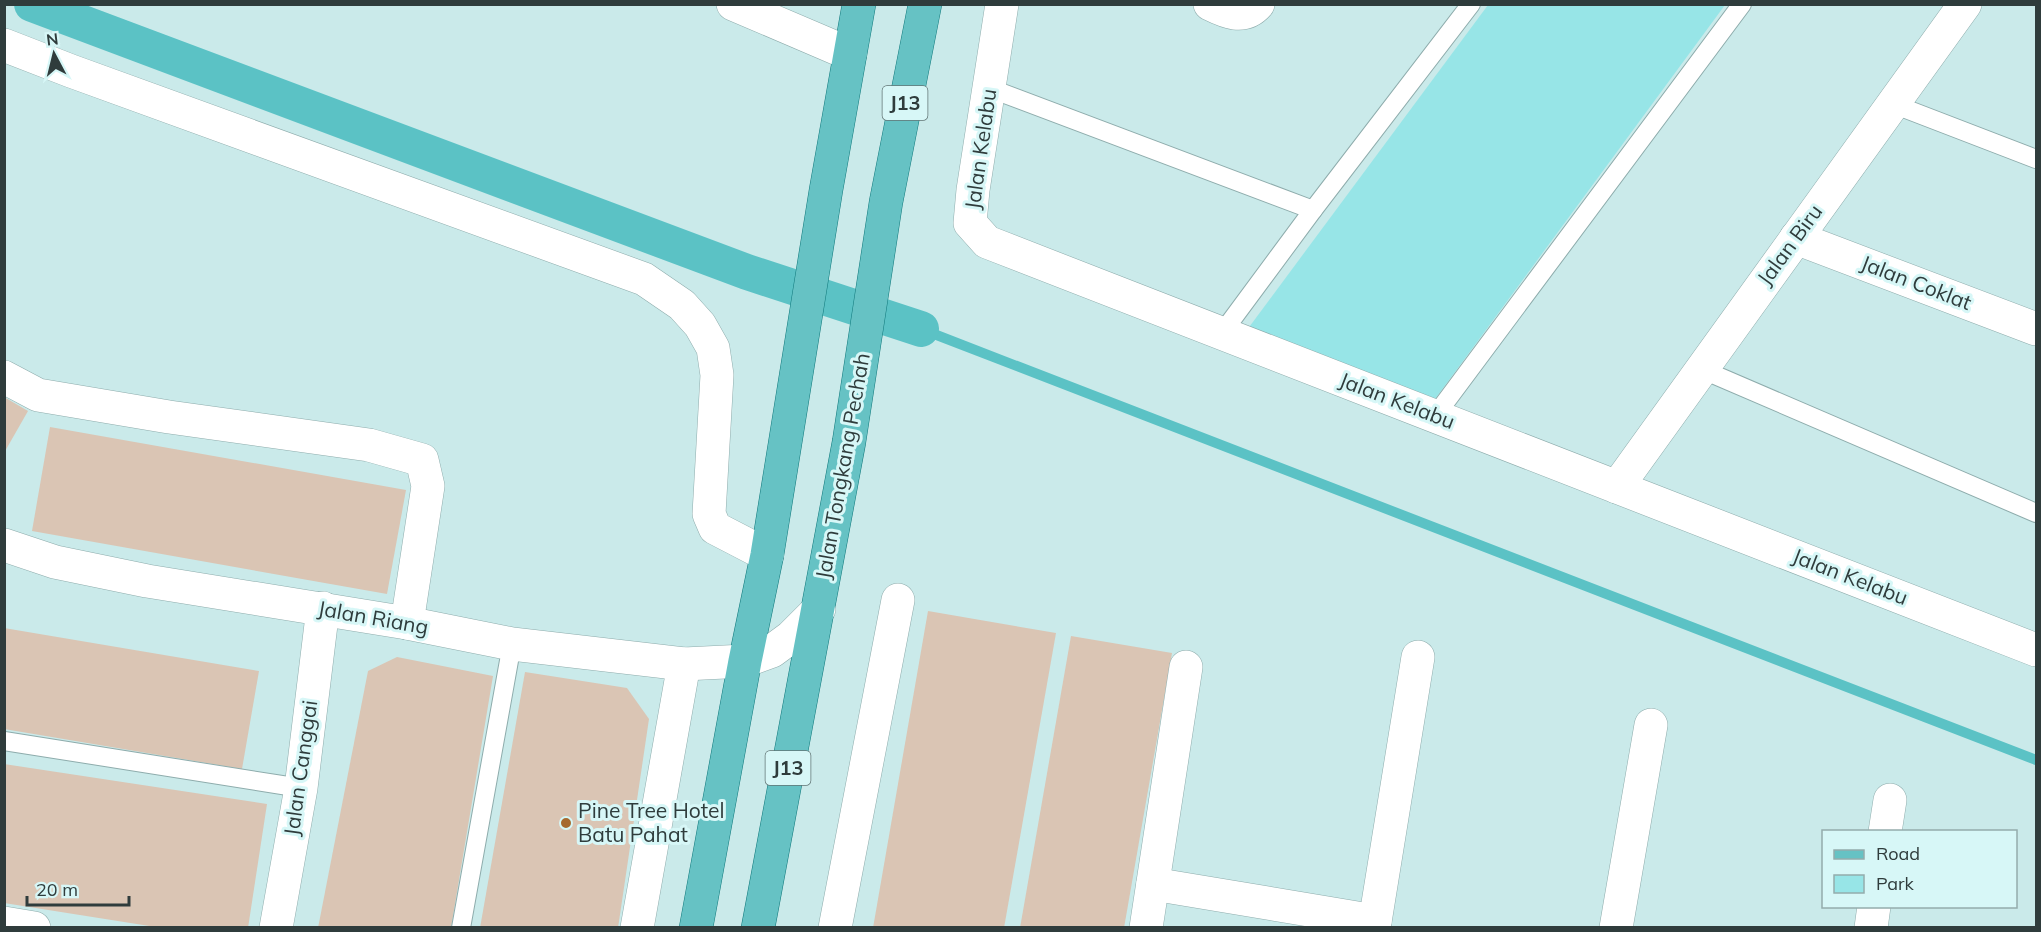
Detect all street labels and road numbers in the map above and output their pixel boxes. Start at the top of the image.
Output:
road number: J13 [882,86,928,120]
street label: Jalan Kelabu [959,87,1001,211]
street label: Jalan Biru [1751,199,1827,290]
street label: Jalan Coklat [1857,249,1975,315]
street label: Jalan Tongkang Pechah [809,351,875,581]
street label: Jalan Kelabu [1336,366,1459,434]
street label: Jalan Kelabu [1789,542,1912,610]
street label: Jalan Riang [316,594,431,640]
street label: Jalan Canggai [278,698,322,837]
road number: J13 [766,751,810,785]

